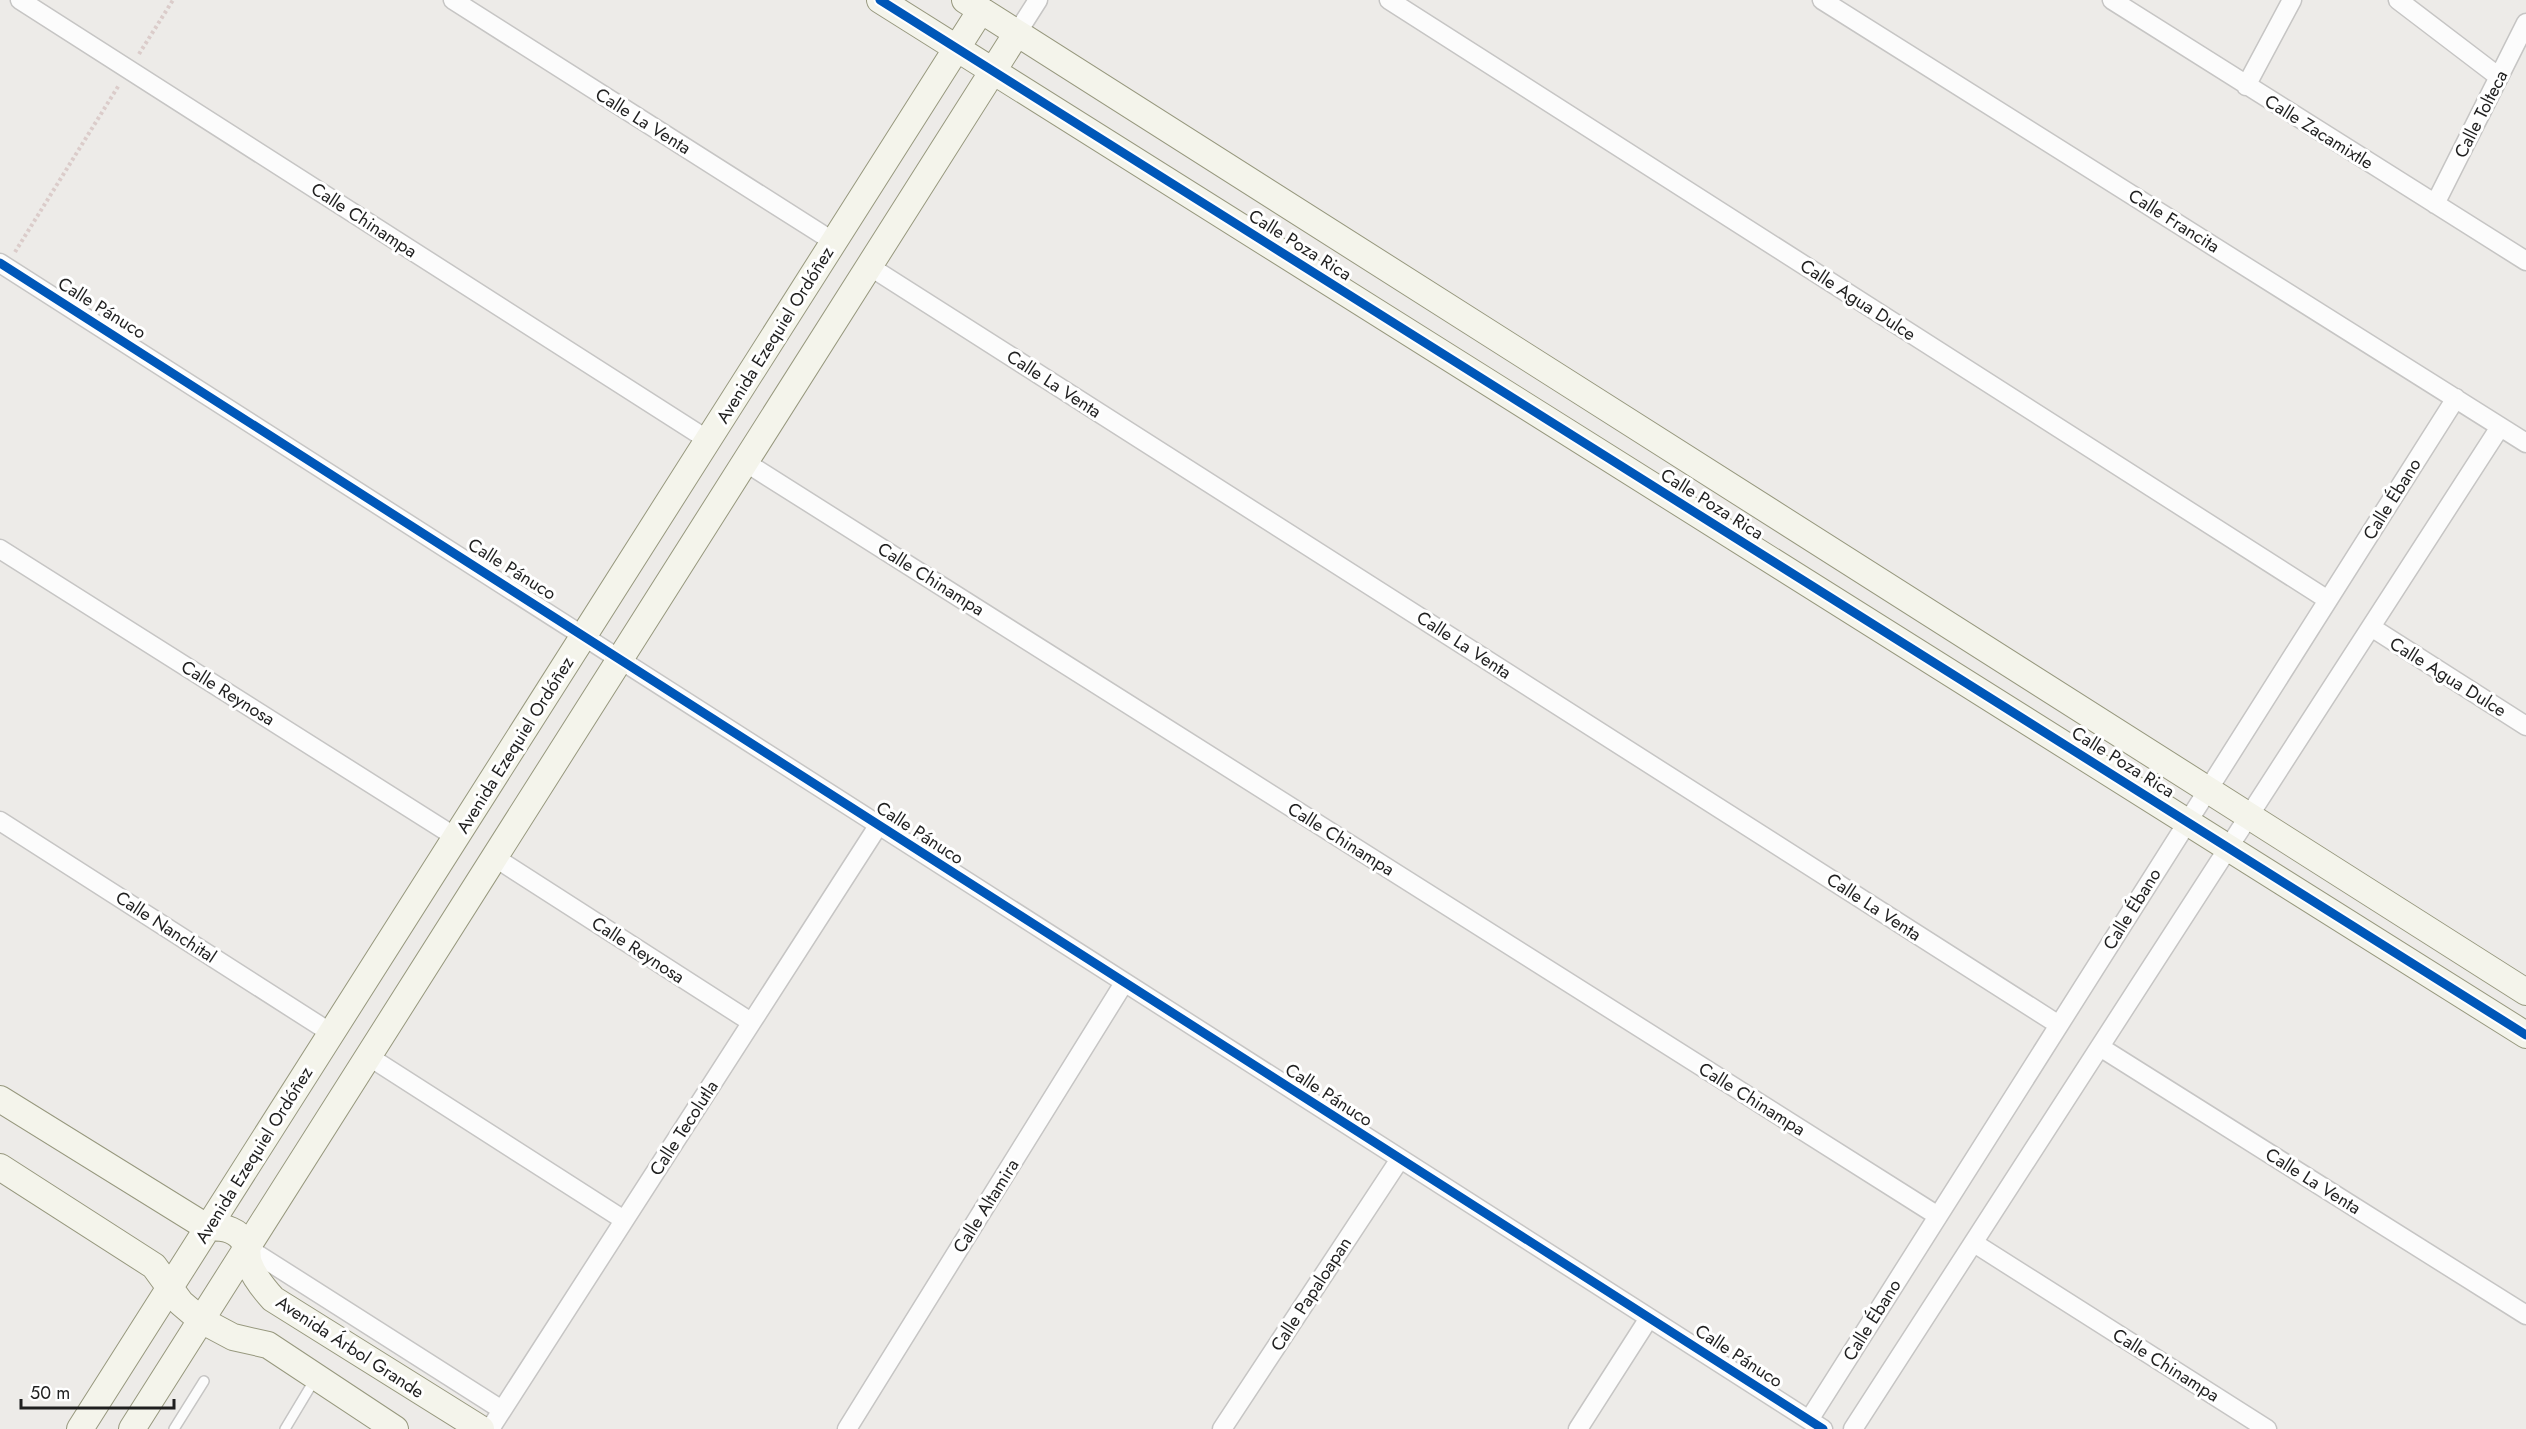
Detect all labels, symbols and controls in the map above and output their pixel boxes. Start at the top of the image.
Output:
street label: Calle Tolteca [2448,66,2514,162]
street label: Calle La Venta [590,81,696,161]
street label: Calle Zacamixtle [2260,88,2378,176]
street label: Calle Chinampa [306,176,422,264]
street label: Calle Francita [2123,183,2225,259]
street label: Calle Poza Rica [1243,203,1357,287]
street label: Avenida Ezequiel Ordóñez [710,241,840,428]
street label: Calle Agua Dulce [1795,253,1921,347]
street label: Calle Pánuco [53,271,151,346]
street label: Calle La Venta [1002,344,1106,424]
street label: Calle Ébano [2357,453,2427,545]
street label: Calle Poza Rica [1655,462,1769,546]
street label: Calle Pánuco [463,532,561,607]
street label: Calle Chinampa [873,536,989,622]
street label: Calle La Venta [1412,605,1516,685]
street label: Calle Agua Dulce [2385,631,2511,723]
street label: Avenida Ezequiel Ordóñez [450,651,580,838]
street label: Calle Reynosa [176,654,280,732]
street label: Calle Poza Rica [2066,720,2180,804]
street label: Calle Pánuco [871,795,969,871]
street label: Calle Chinampa [1283,796,1399,882]
street label: Calle Ébano [2097,863,2167,955]
street label: Calle La Venta [1822,867,1926,947]
street label: Calle Nanchital [110,885,222,969]
street label: Calle Reynosa [586,910,690,990]
street label: Calle Chinampa [1694,1056,1810,1142]
street label: Calle Pánuco [1280,1057,1378,1133]
street label: Avenida Ezequiel Ordóñez [189,1061,319,1248]
street label: Calle Tecolutla [643,1075,725,1181]
street label: Calle La Venta [2260,1141,2366,1221]
street label: Calle Altamira [947,1154,1025,1258]
street label: Calle Papaloapan [1264,1232,1358,1356]
street label: Calle Ébano [1837,1274,1907,1366]
street label: Avenida Árbol Grande [271,1289,429,1405]
street label: Calle Pánuco [1690,1318,1788,1394]
street label: Calle Chinampa [2108,1322,2224,1408]
scale bar [21,1372,174,1410]
text: 50 m [30,1380,70,1406]

